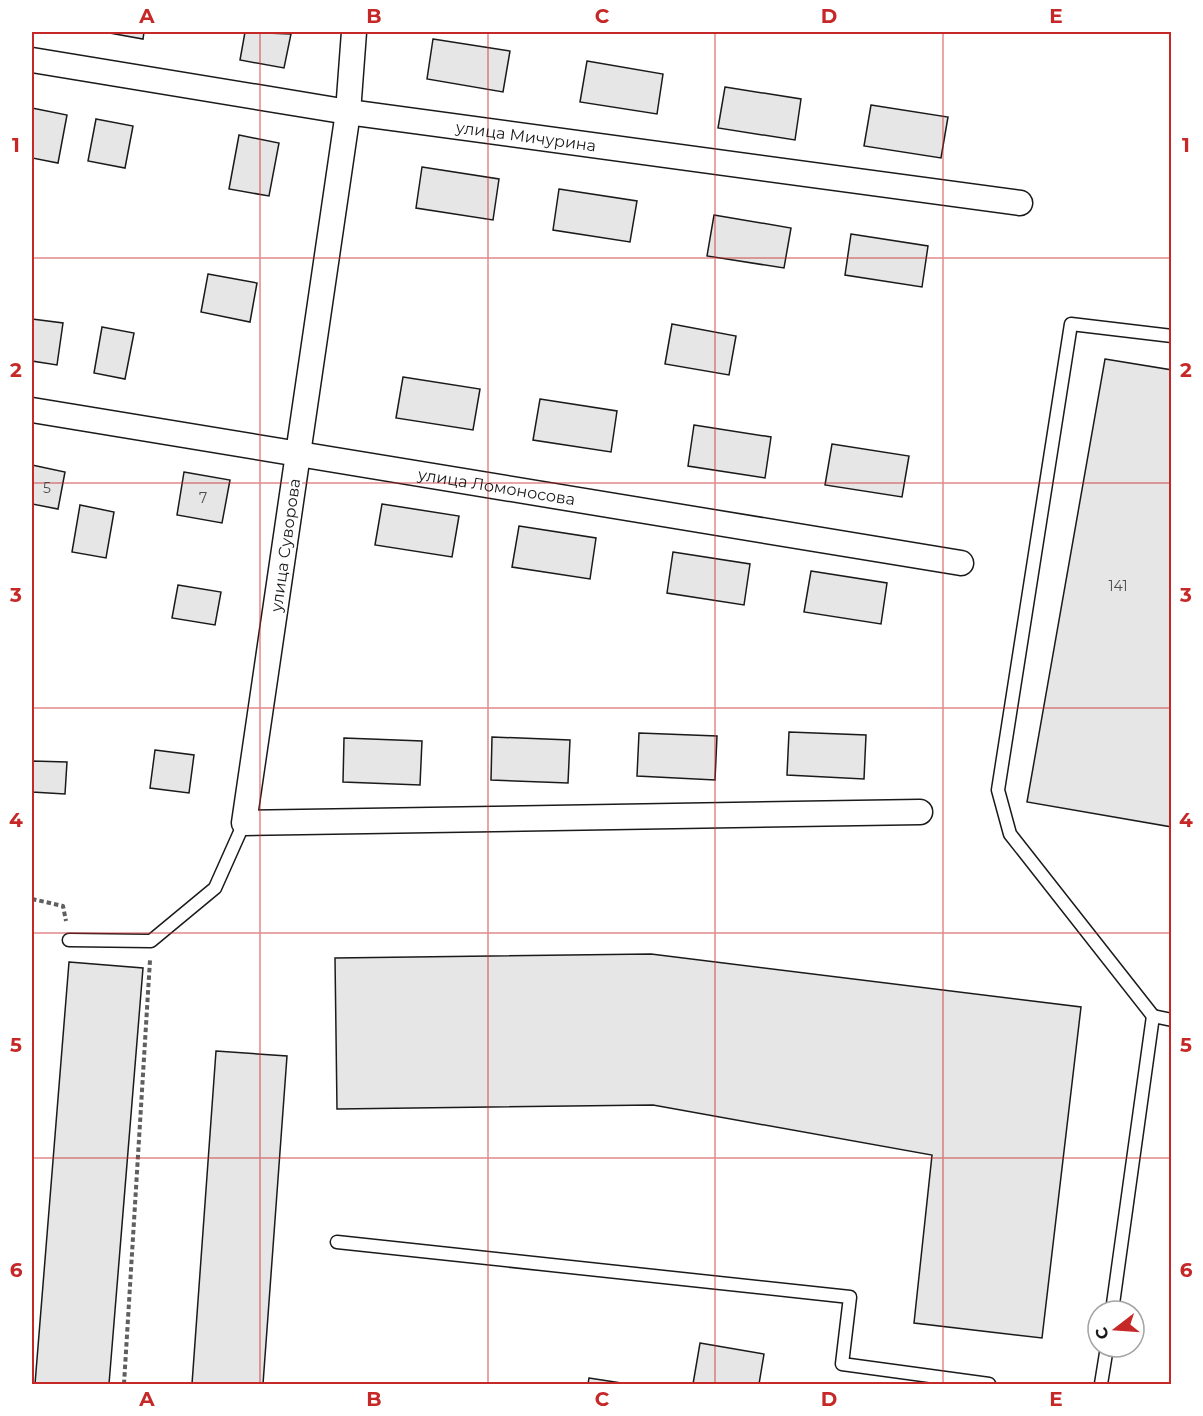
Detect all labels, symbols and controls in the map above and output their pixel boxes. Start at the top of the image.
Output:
text: A [138,4,155,28]
text: B [366,4,382,28]
text: C [595,4,610,28]
text: D [821,4,837,28]
text: E [1049,4,1063,28]
street label: улица Мичурина [454,118,597,156]
text: 1 [12,133,20,157]
text: 1 [1182,133,1190,157]
text: 2 [10,358,22,382]
text: 2 [1180,358,1192,382]
street label: улица Ломоносова [416,465,577,509]
street label: улица Суворова [267,477,304,614]
house number: 5 [43,479,51,497]
house number: 7 [199,489,207,507]
house number: 141 [1108,577,1128,595]
text: 3 [9,583,22,607]
text: 3 [1179,583,1192,607]
text: 4 [9,808,23,832]
text: 4 [1179,808,1193,832]
text: 5 [10,1033,22,1057]
text: 5 [1180,1033,1192,1057]
text: 6 [10,1258,23,1282]
text: 6 [1180,1258,1193,1282]
north arrow [1086,1299,1146,1359]
text: С [1091,1325,1113,1342]
text: A [138,1387,155,1411]
text: B [366,1387,382,1411]
text: C [595,1387,610,1411]
text: D [821,1387,837,1411]
text: E [1049,1387,1063,1411]

